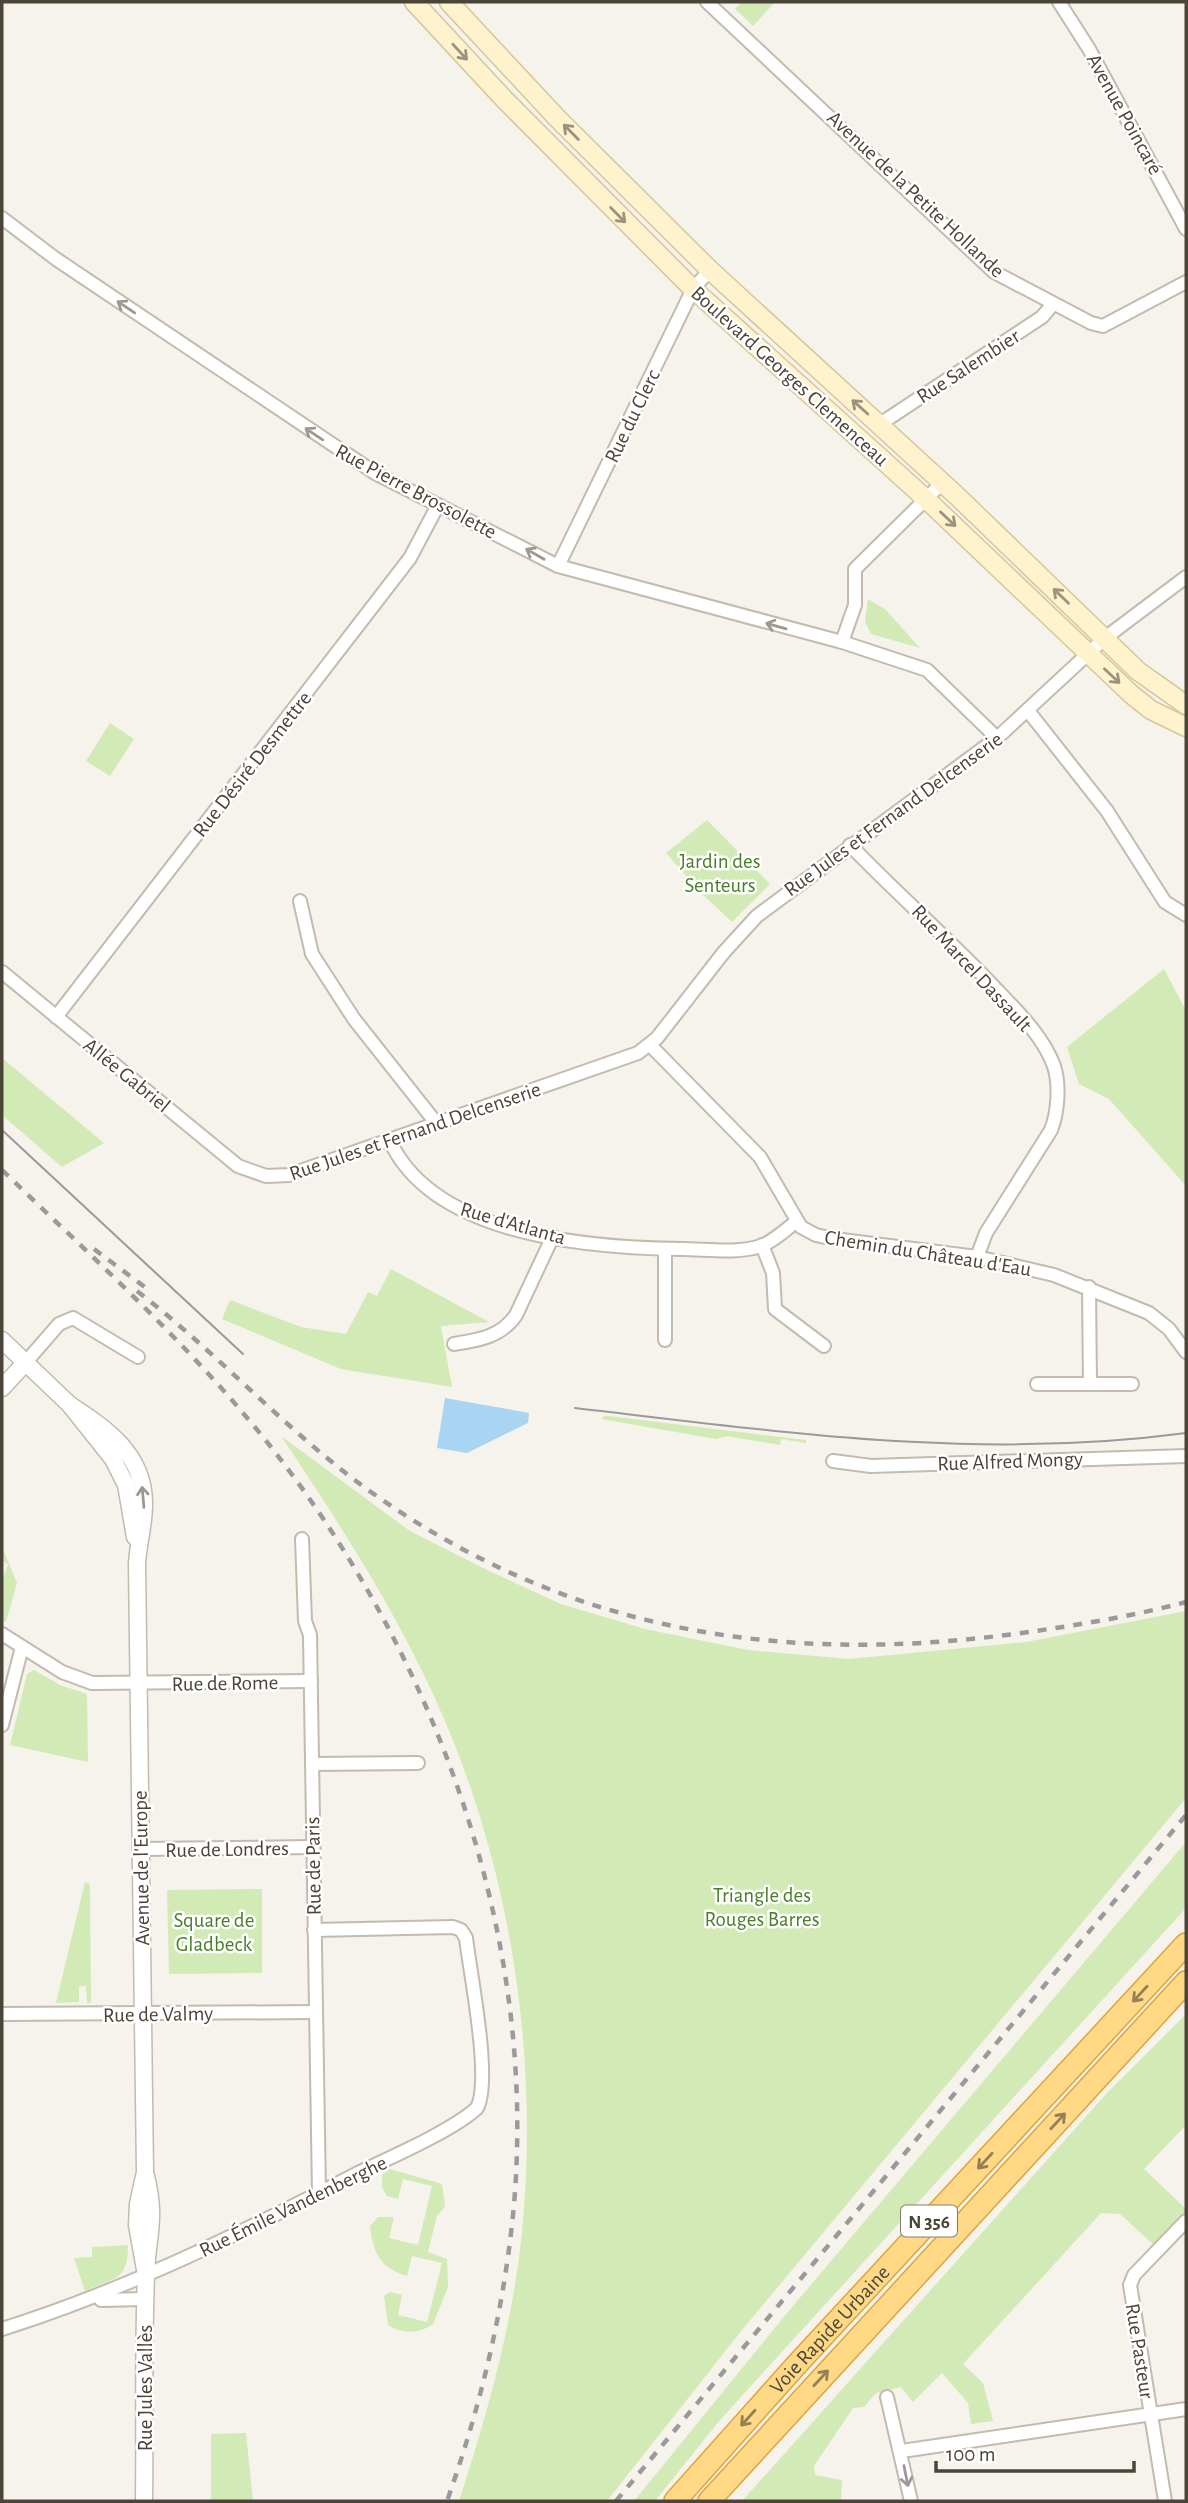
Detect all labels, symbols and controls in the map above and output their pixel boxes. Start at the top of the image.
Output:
one-way arrow [452,43,469,60]
street label: Avenue Poincaré [1083,50,1166,178]
street label: Avenue de la Petite Hollande [823,107,1008,282]
one-way arrow [562,123,579,140]
one-way arrow [610,207,627,224]
street label: Boulevard Georges Clemenceau [687,282,892,470]
one-way arrow [117,300,136,314]
street label: Rue Salembier [913,325,1024,407]
street label: Rue du Clerc [601,366,664,466]
one-way arrow [852,398,869,415]
one-way arrow [305,427,324,442]
street label: Rue Pierre Brossolette [332,440,500,543]
one-way arrow [939,510,956,527]
one-way arrow [526,547,546,561]
one-way arrow [1053,588,1070,605]
one-way arrow [766,619,788,632]
one-way arrow [1103,668,1120,685]
street label: Rue Désiré Desmettre [189,688,316,841]
street label: Rue Jules et Fernand Delcenserie [780,728,1006,901]
park label: Jardin des Senteurs [680,851,760,896]
street label: Rue Marcel Dassault [908,901,1036,1036]
street label: Allée Gabriel [79,1034,174,1117]
street label: Rue Jules et Fernand Delcenserie [287,1079,544,1184]
street label: Rue d'Atlanta [458,1198,568,1249]
street label: Chemin du Château d'Eau [823,1227,1033,1280]
street label: Rue Alfred Mongy [937,1448,1083,1475]
one-way arrow [136,1486,149,1509]
street label: Rue de Rome [172,1672,278,1695]
street label: Avenue de l'Europe [130,1790,153,1946]
street label: Rue de Paris [302,1817,325,1915]
street label: Rue de Londres [165,1838,289,1861]
park label: Triangle des Rouges Barres [705,1885,819,1930]
park label: Square de Gladbeck [174,1910,254,1955]
one-way arrow [1132,1985,1148,2003]
street label: Rue de Valmy [103,2003,213,2026]
one-way arrow [1050,2112,1066,2130]
street label: Rue Émile Vandenberghe [195,2150,390,2261]
one-way arrow [977,2152,993,2170]
road number: N 356 [901,2206,957,2236]
street label: Voie Rapide Urbaine [766,2262,894,2398]
street label: Rue Pasteur [1122,2302,1157,2400]
street label: Rue Jules Vallès [135,2325,156,2451]
one-way arrow [812,2370,829,2387]
one-way arrow [740,2409,756,2427]
scale bar [936,2430,1134,2474]
text: 100 m [946,2444,996,2465]
one-way arrow [900,2464,913,2487]

